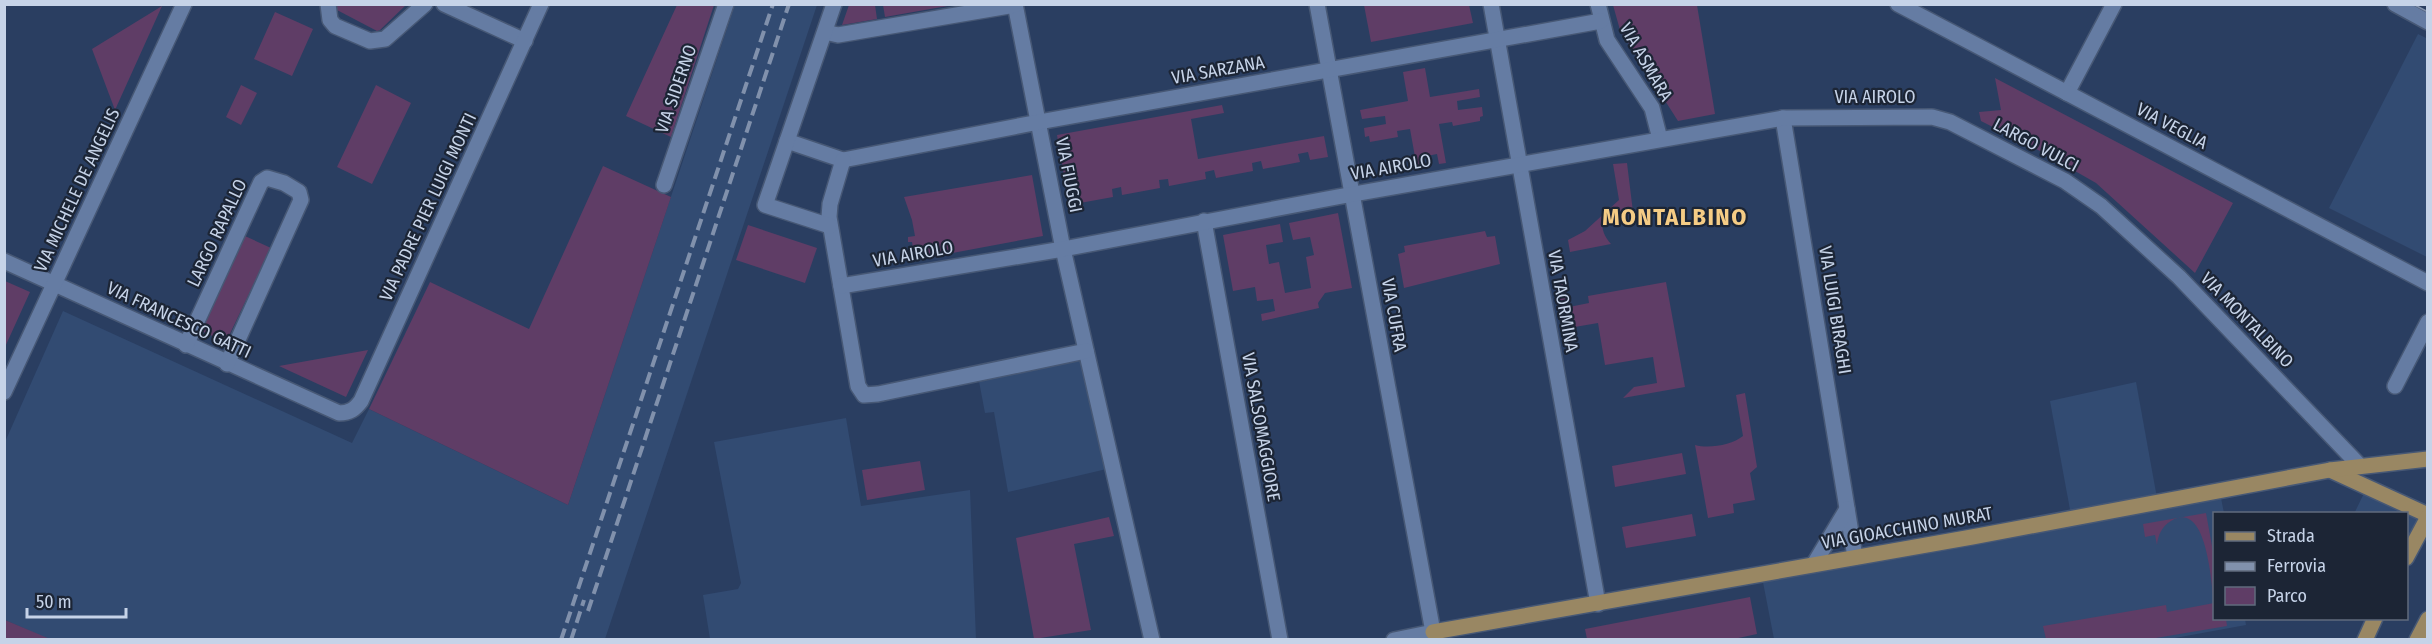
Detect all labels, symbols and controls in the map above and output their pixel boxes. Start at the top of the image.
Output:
street label: VIA ASMARA [1615,19,1678,106]
street label: VIA SIDERNO [651,42,701,136]
street label: VIA SARZANA [1170,51,1267,89]
street label: VIA AIROLO [1834,86,1916,108]
street label: VIA VEGLIA [2133,98,2212,154]
street label: VIA MICHELE DE ANGELIS [29,105,125,275]
street label: VIA PADRE PIER LUIGI MONTI [375,109,481,305]
street label: LARGO VULCI [1989,113,2083,177]
street label: VIA FIUGGI [1051,136,1087,214]
street label: VIA AIROLO [1349,149,1433,185]
street label: LARGO RAPALLO [182,176,252,290]
district label: MONTALBINO [1602,203,1748,231]
street label: VIA AIROLO [871,236,955,272]
street label: VIA LUIGI BIRAGHI [1814,244,1856,376]
street label: VIA TAORMINA [1543,248,1583,354]
street label: VIA MONTALBINO [2196,268,2298,372]
street label: VIA FRANCESCO GATTI [103,277,255,363]
street label: VIA CUFRA [1377,277,1411,354]
street label: VIA SALSOMAGGIORE [1237,351,1285,503]
street label: VIA GIOACCHINO MURAT [1820,502,1995,554]
legend [2213,512,2408,620]
text: Strada [2267,525,2315,547]
text: Ferrovia [2267,555,2326,577]
scale bar [27,581,126,619]
text: Parco [2267,585,2307,607]
text: 50 m [36,591,72,613]

